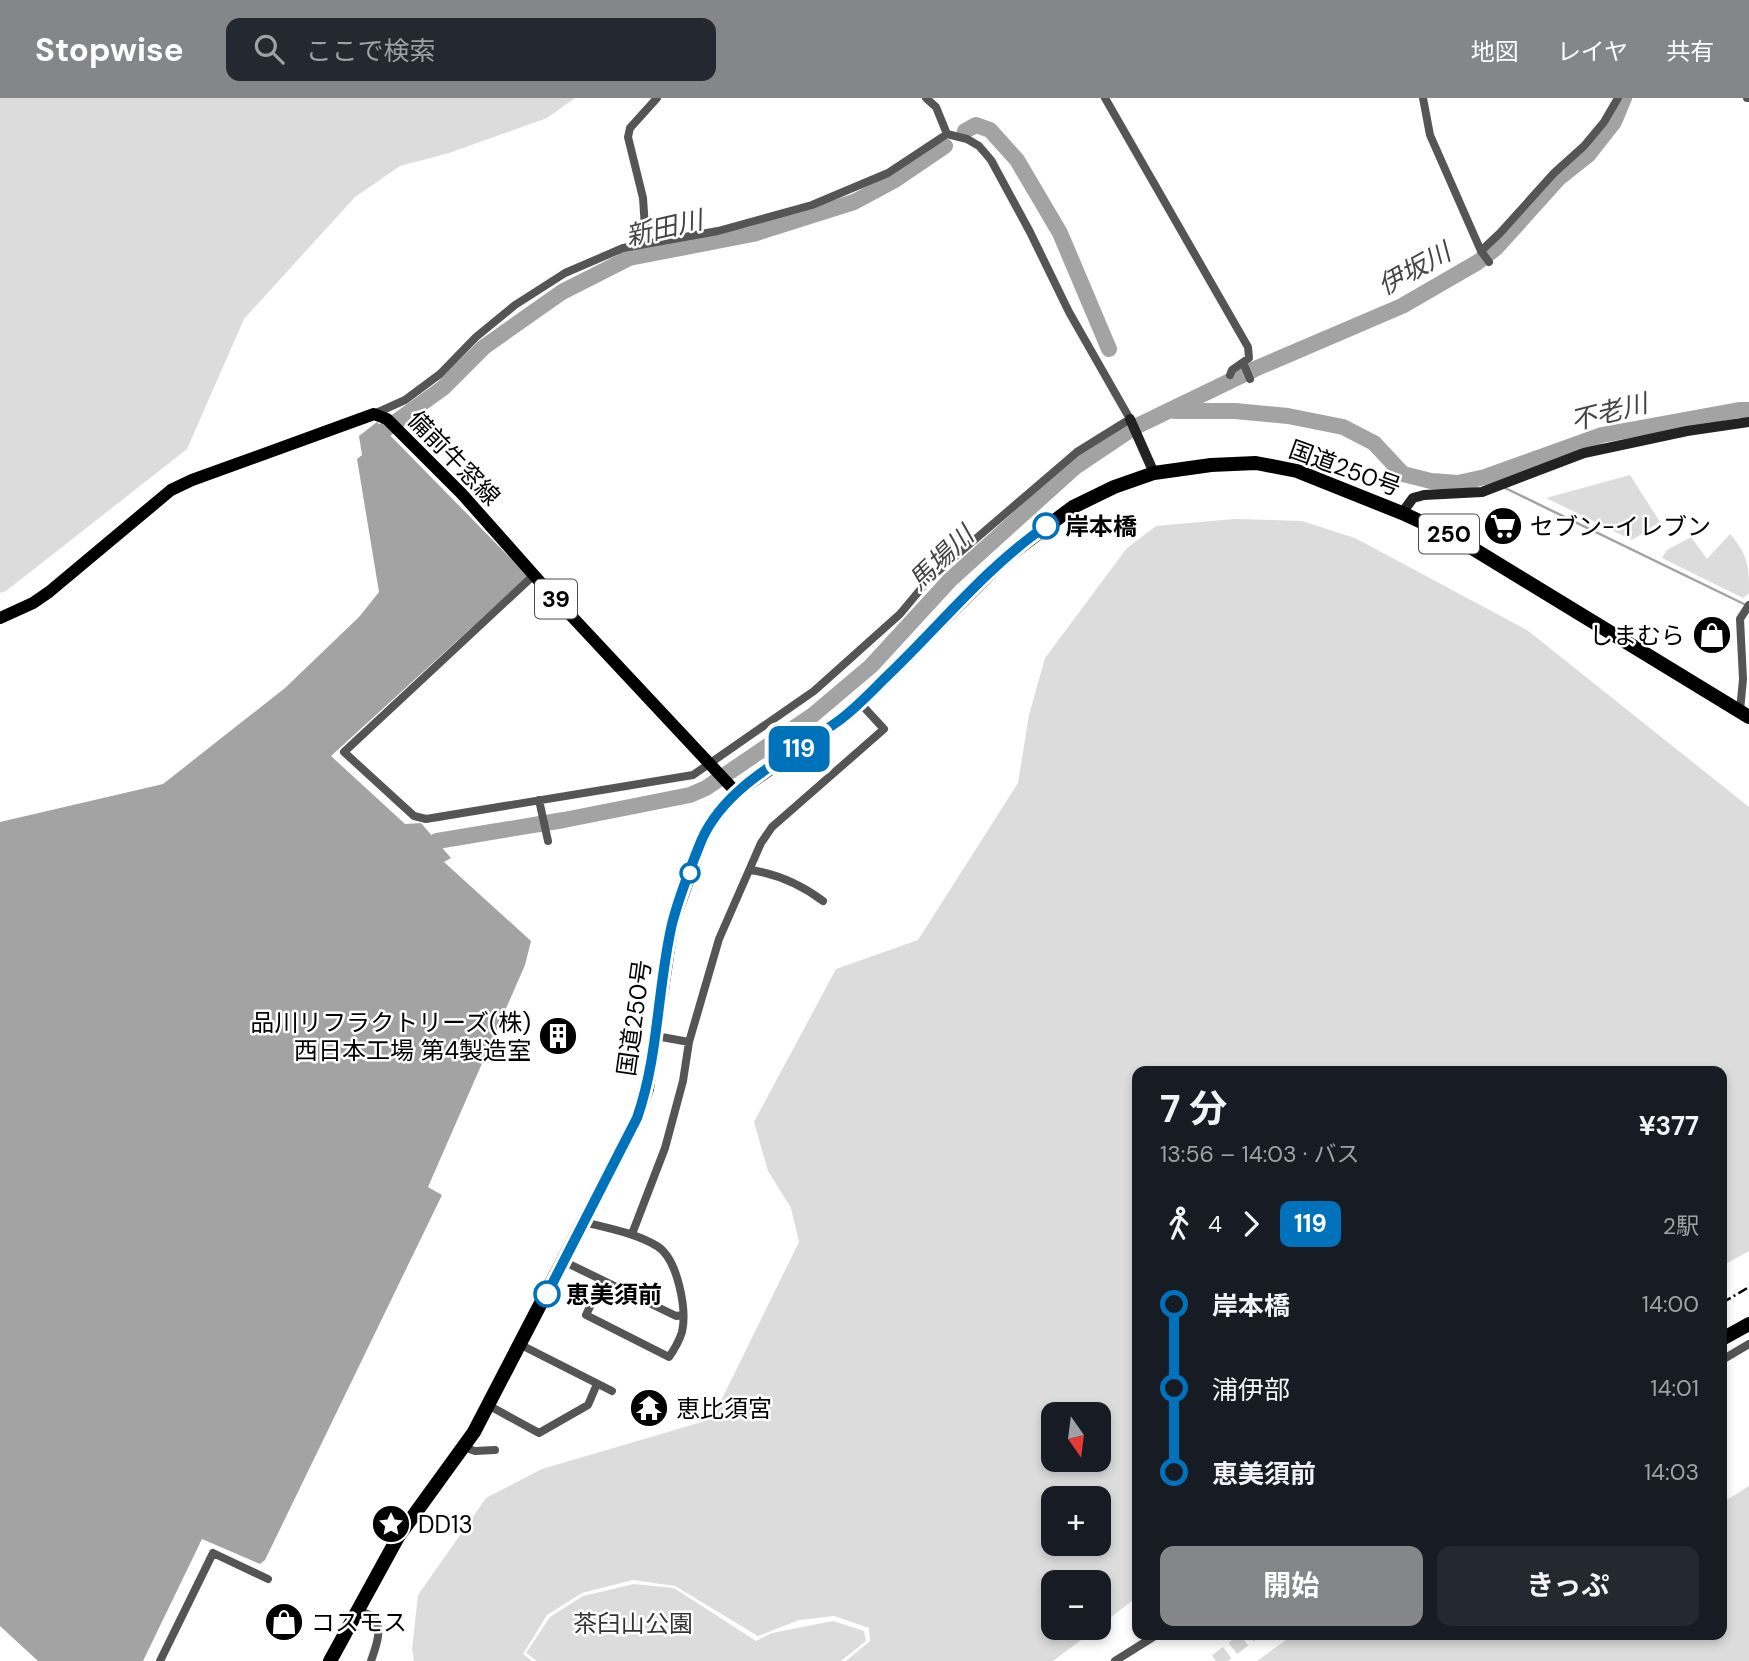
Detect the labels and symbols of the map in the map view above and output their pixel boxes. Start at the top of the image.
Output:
water label: 新田川 [622,202,709,253]
water label: 伊坂川 [1372,234,1459,303]
water label: 不老川 [1567,385,1654,438]
street label: 備前牛窓線 [401,404,507,512]
street label: 国道250号 [1285,433,1405,503]
supermarket icon: セブン-イレブン [1482,505,1524,547]
place label: 岸本橋 [1065,511,1137,542]
place label: セブン-イレブン [1530,511,1711,542]
marker: 岸本橋 [1033,513,1059,539]
road number: 250 [1419,514,1479,554]
water label: 馬場川 [901,517,983,597]
road number: 39 [535,579,577,618]
shop icon: しまむら [1691,614,1733,656]
place label: しまむら [1589,620,1685,651]
line badge: 119 [759,726,839,772]
unlabelled marker [680,863,700,883]
street label: 国道250号 [611,958,657,1078]
place label: 品川リフラクトリーズ(株) 西日本工場 第4製造室 [250,1007,531,1066]
building icon: 品川リフラクトリーズ(株) 西日本工場 第4製造室 [537,1015,579,1057]
place label: 恵美須前 [566,1279,662,1310]
marker: 恵美須前 [534,1281,560,1307]
temple icon: 恵比須宮 [628,1387,670,1429]
place label: 恵比須宮 [676,1393,772,1424]
north arrow [1041,1402,1111,1472]
place icon: DD13 [370,1503,412,1545]
place label: DD13 [418,1509,473,1540]
shop icon: コスモス [263,1601,305,1643]
place label: コスモス [311,1607,407,1638]
park label: 茶臼山公園 [573,1608,693,1639]

